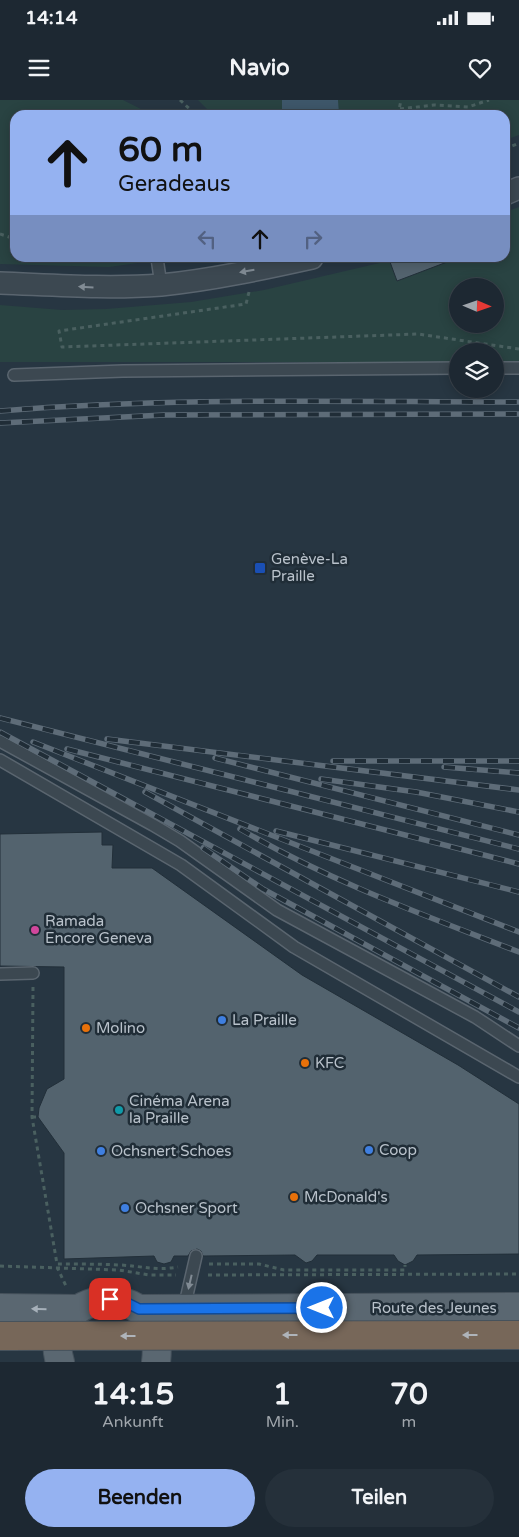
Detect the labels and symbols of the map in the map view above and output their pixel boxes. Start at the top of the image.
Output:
one-way arrow [239,268,255,276]
north arrow [449,278,504,332]
one-way arrow [77,283,93,291]
place label: Genève-La Praille [271,550,348,585]
marker: Genève-La Praille [253,561,267,575]
place label: Ramada Encore Geneva [45,912,152,947]
marker: Ramada Encore Geneva [29,924,41,936]
place label: La Praille [232,1011,297,1029]
marker: La Praille [216,1014,228,1026]
place label: Molino [96,1019,145,1037]
marker: Molino [80,1022,92,1034]
place label: KFC [315,1054,344,1072]
marker: KFC [299,1057,311,1069]
place label: Cinéma Arena la Praille [129,1092,230,1127]
marker: Cinéma Arena la Praille [113,1104,125,1116]
place label: Coop [379,1141,417,1159]
place label: Ochsnert Schoes [111,1142,231,1160]
marker: Coop [363,1144,375,1156]
marker: Ochsnert Schoes [95,1145,107,1157]
place label: McDonald's [304,1188,388,1206]
marker: McDonald's [288,1191,300,1203]
place label: Ochsner Sport [135,1199,238,1217]
marker: Ochsner Sport [119,1202,131,1214]
one-way arrow [186,1275,194,1290]
pin [89,1278,131,1320]
position arrow [295,1281,347,1333]
street label: Route des Jeunes [371,1299,497,1317]
one-way arrow [30,1304,46,1312]
one-way arrow [282,1331,298,1339]
one-way arrow [462,1331,478,1339]
one-way arrow [120,1332,136,1340]

